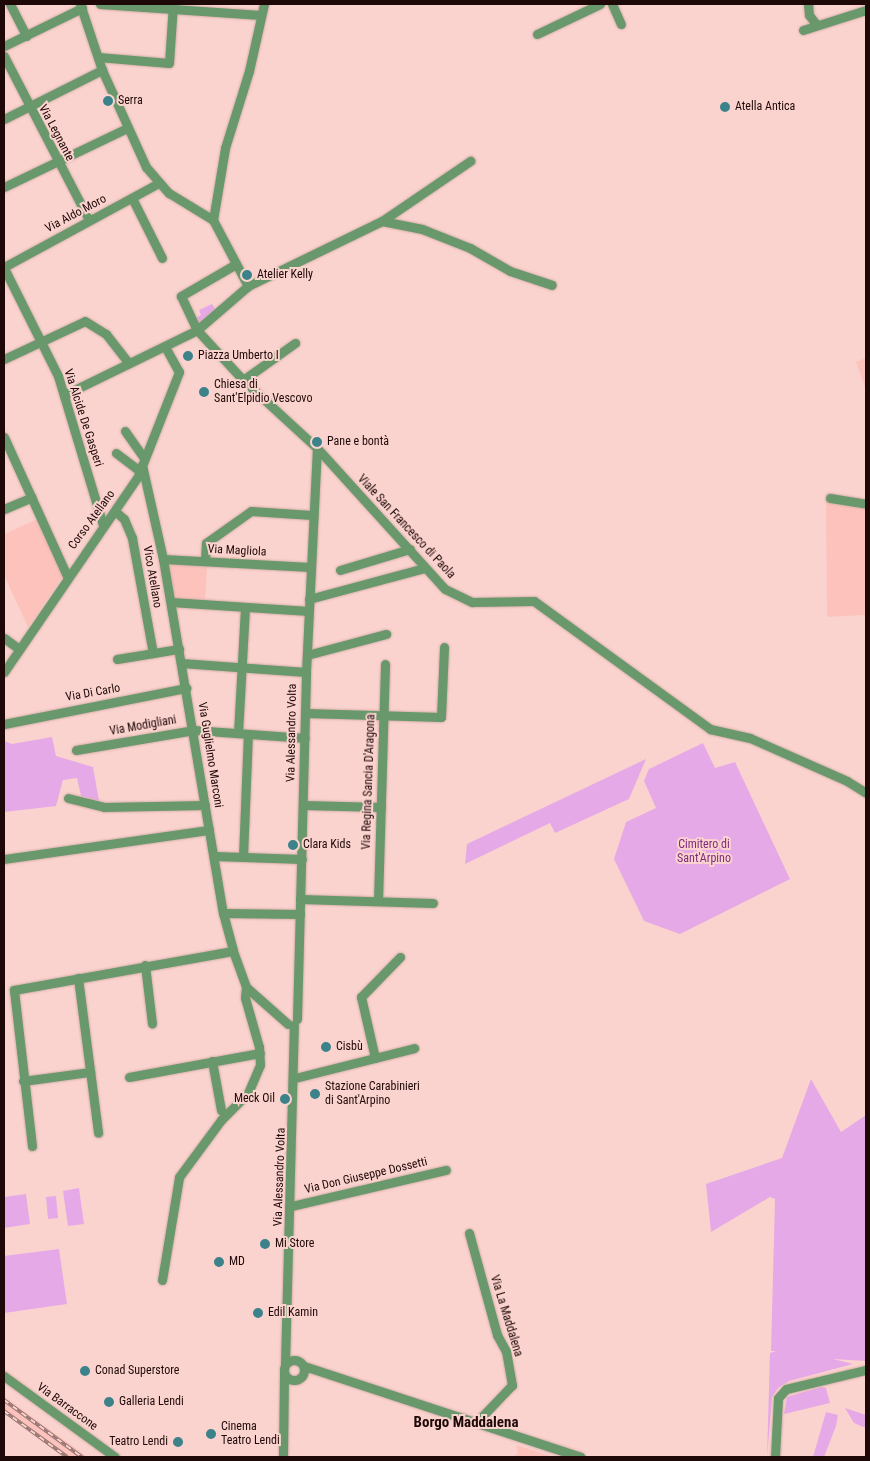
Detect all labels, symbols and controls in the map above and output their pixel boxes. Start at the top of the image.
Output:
place label: Serra [118,94,143,108]
marker: Serra [102,95,114,107]
place label: Atella Antica [735,100,795,114]
marker: Atella Antica [719,101,731,113]
street label: Via Legnante [35,102,77,164]
street label: Via Aldo Moro [43,192,109,236]
place label: Atelier Kelly [257,268,313,282]
marker: Atelier Kelly [241,269,253,281]
place label: Piazza Umberto I [198,349,279,363]
marker: Piazza Umberto I [182,350,194,362]
street label: Via Alcide De Gasperi [60,367,106,469]
place label: Chiesa di Sant'Elpidio Vescovo [214,378,312,406]
marker: Chiesa di Sant'Elpidio Vescovo [198,386,210,398]
place label: Pane e bontà [327,435,389,449]
marker: Pane e bontà [311,436,323,448]
street label: Viale San Francesco di Paola [354,472,458,582]
street label: Corso Atellano [66,488,118,552]
street label: Via Magliola [207,542,267,560]
street label: Vico Atellano [139,545,165,609]
street label: Via Di Carlo [65,681,121,705]
street label: Via Alessandro Volta [284,684,300,782]
street label: Via Guglielmo Marconi [195,701,225,809]
street label: Via Modigliani [109,713,177,739]
street label: Via Regina Sancia D'Aragona [359,714,379,850]
place label: Clara Kids [303,838,351,852]
park label: Cimitero di Sant'Arpino [677,838,731,866]
marker: Clara Kids [287,839,299,851]
place label: Cisbù [336,1040,363,1054]
marker: Cisbù [320,1041,332,1053]
place label: Stazione Carabinieri di Sant'Arpino [325,1080,420,1108]
marker: Stazione Carabinieri di Sant'Arpino [309,1088,321,1100]
place label: Meck Oil [234,1092,275,1106]
marker: Meck Oil [279,1093,291,1105]
street label: Via Alessandro Volta [271,1127,289,1227]
street label: Via Don Giuseppe Dossetti [303,1155,429,1197]
place label: Mi Store [275,1237,314,1251]
marker: Mi Store [259,1238,271,1250]
place label: MD [229,1255,245,1269]
marker: MD [213,1256,225,1268]
street label: Via La Maddalena [487,1273,525,1359]
place label: Edil Kamin [268,1306,318,1320]
marker: Edil Kamin [252,1307,264,1319]
place label: Conad Superstore [95,1364,179,1378]
marker: Conad Superstore [79,1365,91,1377]
street label: Via Barraccone [34,1380,100,1434]
place label: Galleria Lendi [119,1395,184,1409]
marker: Galleria Lendi [103,1396,115,1408]
district label: Borgo Maddalena [414,1414,518,1432]
place label: Cinema Teatro Lendi [221,1420,280,1448]
marker: Cinema Teatro Lendi [205,1428,217,1440]
place label: Teatro Lendi [109,1435,168,1449]
marker: Teatro Lendi [172,1436,184,1448]

